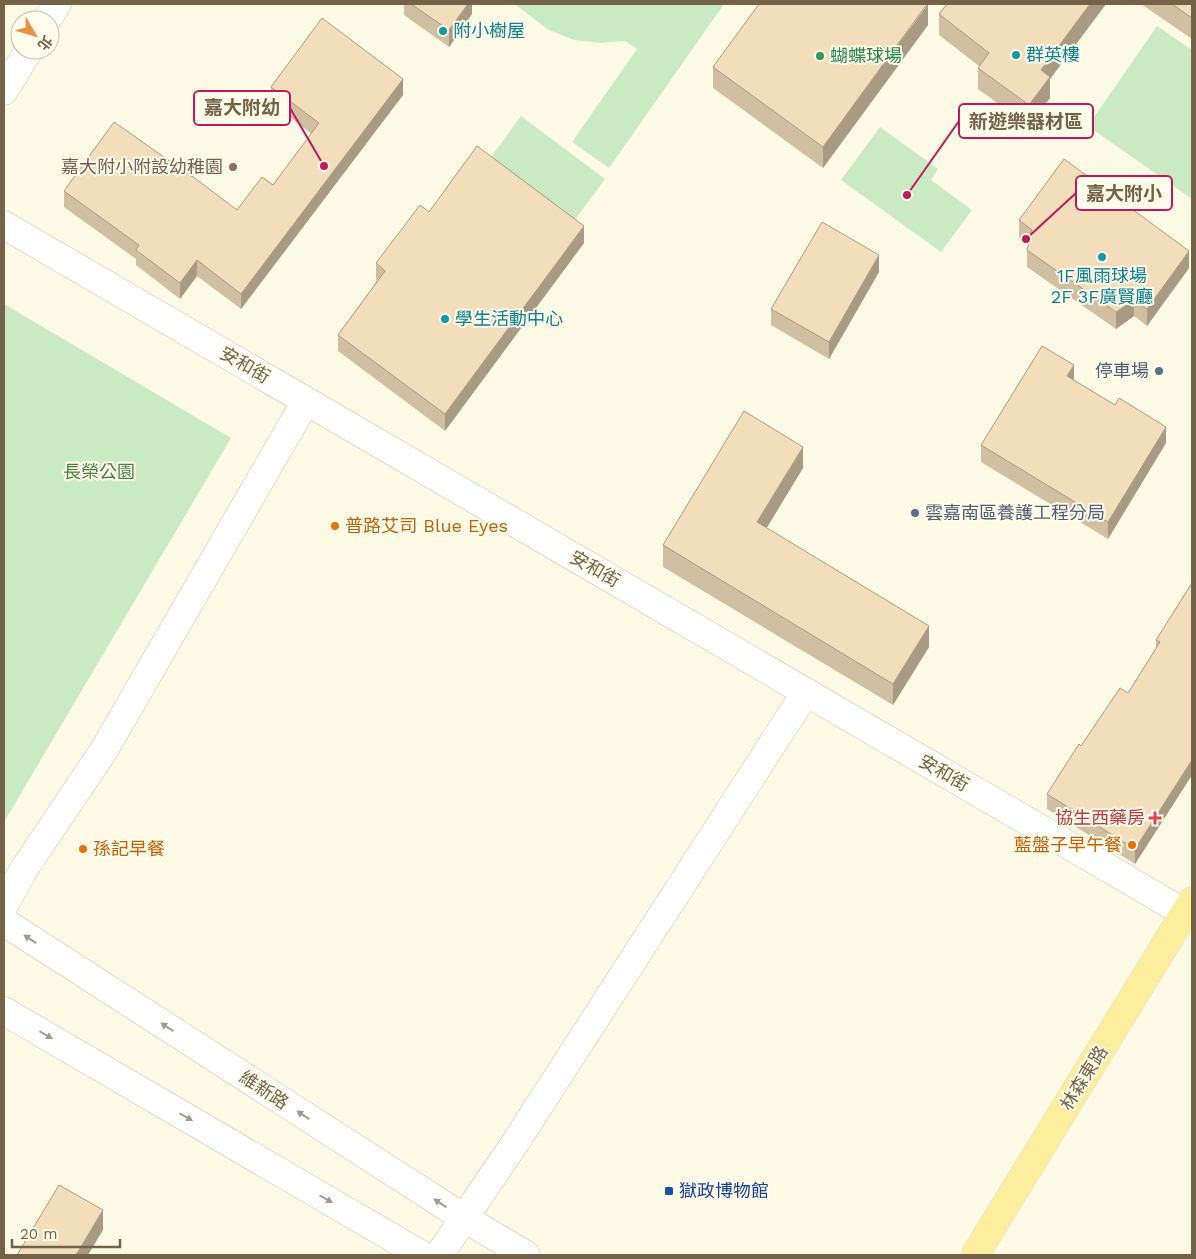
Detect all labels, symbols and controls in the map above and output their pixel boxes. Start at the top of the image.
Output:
north arrow [10,10,60,60]
place label: 附小樹屋 [453,20,525,41]
marker: 附小樹屋 [437,25,449,37]
text: 北 [35,33,56,53]
place label: 群英樓 [1026,44,1080,65]
place label: 蝴蝶球場 [830,45,902,66]
marker: 群英樓 [1010,49,1022,61]
marker: 蝴蝶球場 [814,50,826,62]
callout: 嘉大附幼 [194,91,290,125]
text: 嘉大附幼 [204,96,280,119]
callout: 新遊樂器材區 [959,104,1093,138]
text: 新遊樂器材區 [969,110,1083,133]
place label: 嘉大附小附設幼稚園 [61,156,223,177]
marker: 嘉大附小附設幼稚園 [227,161,239,173]
callout: 嘉大附小 [1076,176,1172,210]
text: 嘉大附小 [1086,182,1162,205]
marker: 1F風雨球場 2F 3F廣賢廳 [1096,251,1108,263]
place label: 1F風雨球場 2F 3F廣賢廳 [1051,265,1153,307]
place label: 學生活動中心 [455,308,563,329]
marker: 學生活動中心 [439,313,451,325]
street label: 安和街 [217,342,274,387]
place label: 停車場 [1095,360,1149,381]
marker: 停車場 [1153,365,1165,377]
park label: 長榮公園 [63,461,135,482]
place label: 雲嘉南區養護工程分局 [925,502,1105,523]
marker: 雲嘉南區養護工程分局 [909,507,921,519]
place label: 普路艾司 Blue Eyes [345,515,508,536]
marker: 普路艾司 Blue Eyes [329,520,341,532]
street label: 安和街 [567,546,624,591]
street label: 安和街 [916,750,973,795]
place label: 協生西藥房 [1055,807,1145,828]
marker: 協生西藥房 [1149,812,1161,824]
place label: 藍盤子早午餐 [1014,834,1122,855]
place label: 孫記早餐 [93,838,165,859]
marker: 藍盤子早午餐 [1126,839,1138,851]
marker: 孫記早餐 [77,843,89,855]
one-way arrow [23,934,37,943]
one-way arrow [160,1022,173,1031]
one-way arrow [39,1031,52,1040]
street label: 林森東路 [1056,1042,1112,1114]
street label: 維新路 [236,1066,293,1113]
one-way arrow [297,1110,310,1119]
one-way arrow [180,1113,193,1122]
place label: 獄政博物館 [679,1180,769,1201]
marker: 獄政博物館 [663,1185,675,1197]
one-way arrow [320,1195,333,1204]
one-way arrow [433,1198,447,1207]
scale bar [12,1216,120,1248]
text: 20 m [20,1225,58,1243]

